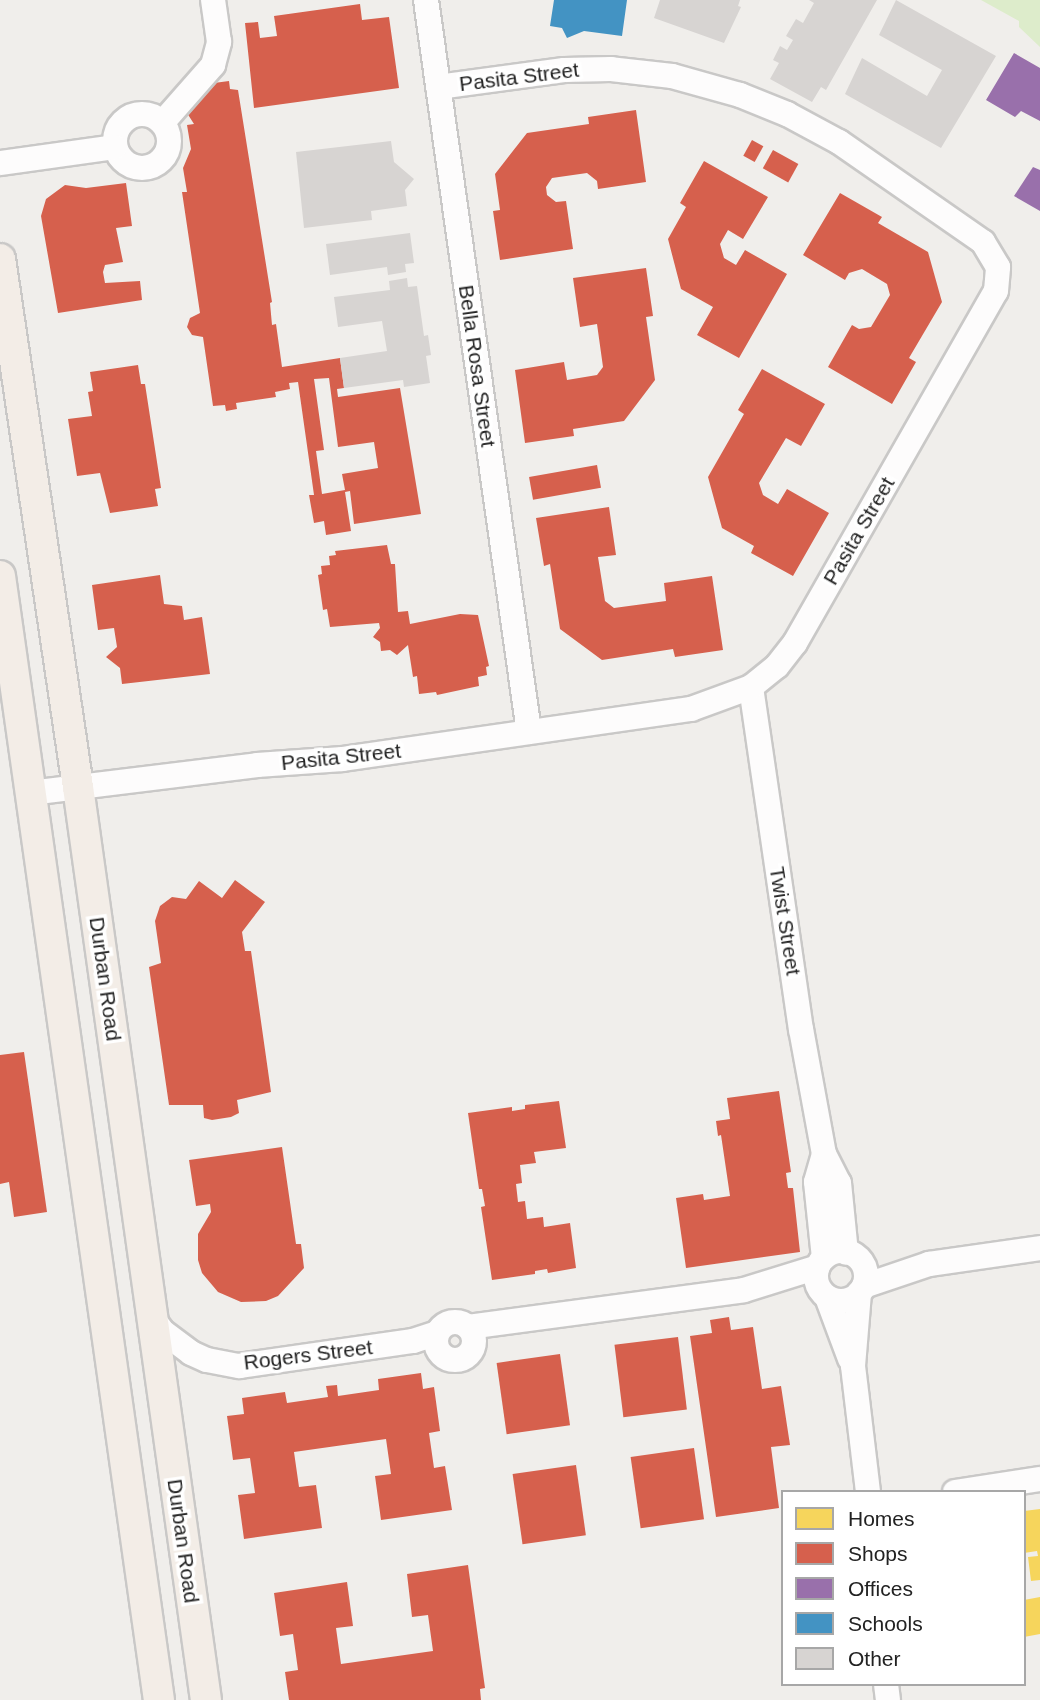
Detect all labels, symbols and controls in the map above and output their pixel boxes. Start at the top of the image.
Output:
street label: Pasita Street [458,57,580,97]
street label: Bella Rosa Street [453,283,501,449]
street label: Pasita Street [818,473,900,589]
street label: Pasita Street [280,738,402,776]
street label: Twist Street [764,865,806,977]
street label: Durban Road [84,915,126,1043]
street label: Rogers Street [242,1335,374,1375]
street label: Durban Road [162,1477,204,1605]
legend [781,1490,1026,1686]
text: Homes [848,1507,915,1530]
text: Shops [848,1542,908,1565]
text: Offices [848,1577,913,1600]
text: Schools [848,1612,923,1635]
text: Other [848,1647,901,1670]

